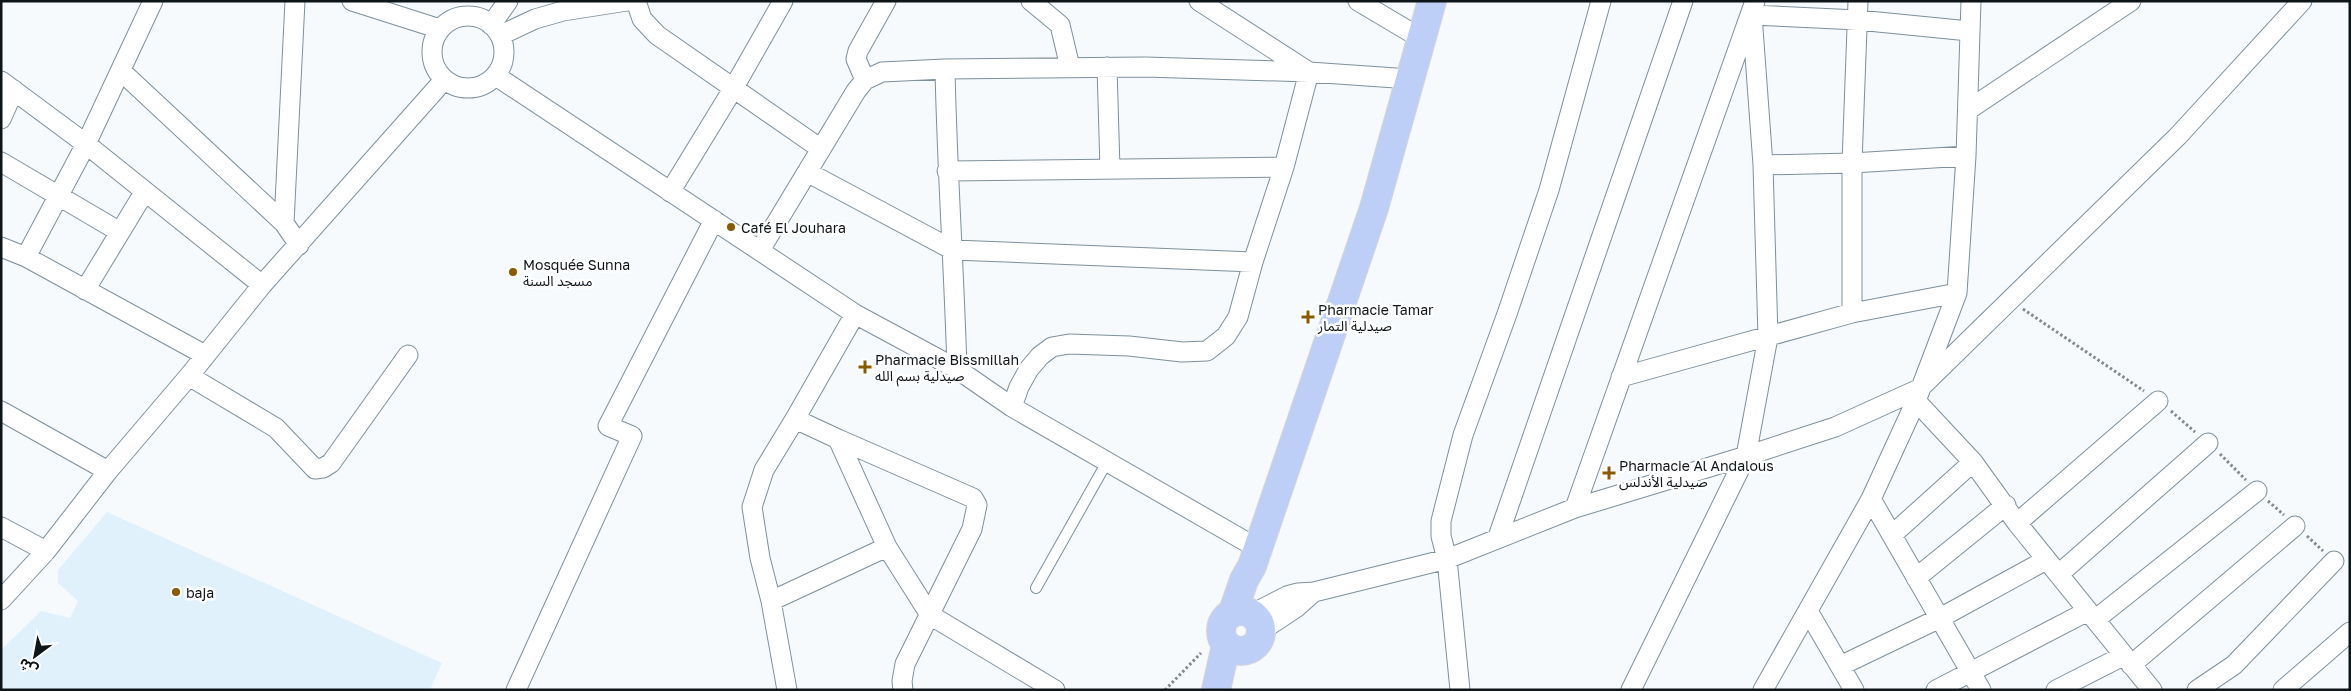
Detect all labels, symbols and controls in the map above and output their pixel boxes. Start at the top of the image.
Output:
place label: Café El Jouhara [741,219,846,236]
marker: Café El Jouhara [725,221,737,233]
place label: Mosquée Sunna مسجد السنة [523,256,630,289]
marker: Mosquée Sunna مسجد السنة [507,266,519,278]
place label: Pharmacie Tamar صيدلية التمار [1317,301,1434,335]
marker: Pharmacie Tamar صيدلية التمار [1302,311,1314,323]
place label: Pharmacie Bissmillah صيدلية بسم الله [875,351,1019,387]
marker: Pharmacie Bissmillah صيدلية بسم الله [859,361,871,373]
place label: Pharmacie Al Andalous صيدلية الأندلس [1619,457,1774,491]
marker: Pharmacie Al Andalous صيدلية الأندلس [1603,467,1615,479]
place label: baja [186,584,214,601]
marker: baja [170,586,182,598]
north arrow [10,631,60,681]
text: ش [15,655,40,680]

